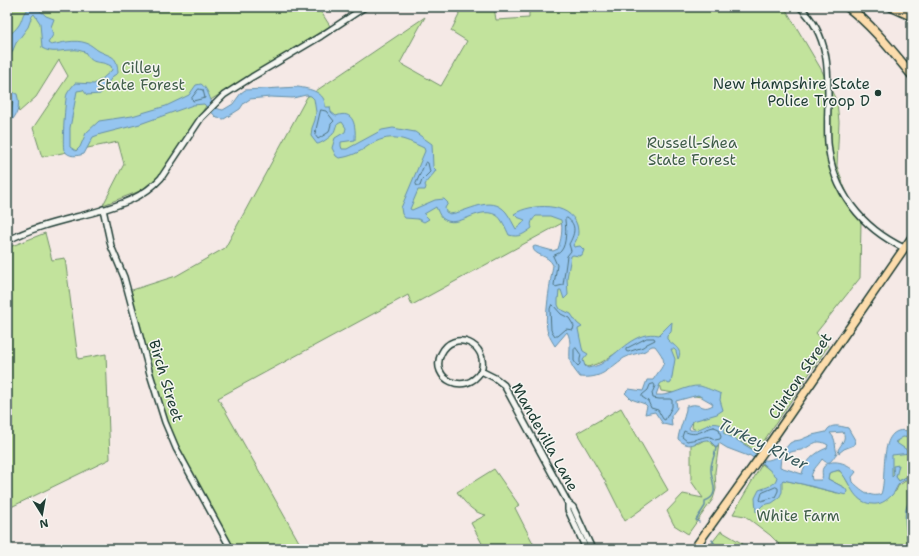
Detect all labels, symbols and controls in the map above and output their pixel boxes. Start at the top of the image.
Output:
park label: Cilley State Forest [97,58,185,95]
place label: New Hampshire State Police Troop D [713,74,870,111]
marker: New Hampshire State Police Troop D [873,88,883,98]
park label: Russell-Shea State Forest [647,133,738,170]
street label: Clinton Street [764,329,836,423]
street label: Birch Street [144,337,188,425]
street label: Mandevilla Lane [507,379,583,495]
water label: Turkey River [714,413,812,475]
north arrow [22,494,62,534]
park label: White Farm [756,506,840,526]
text: N [38,515,50,532]

